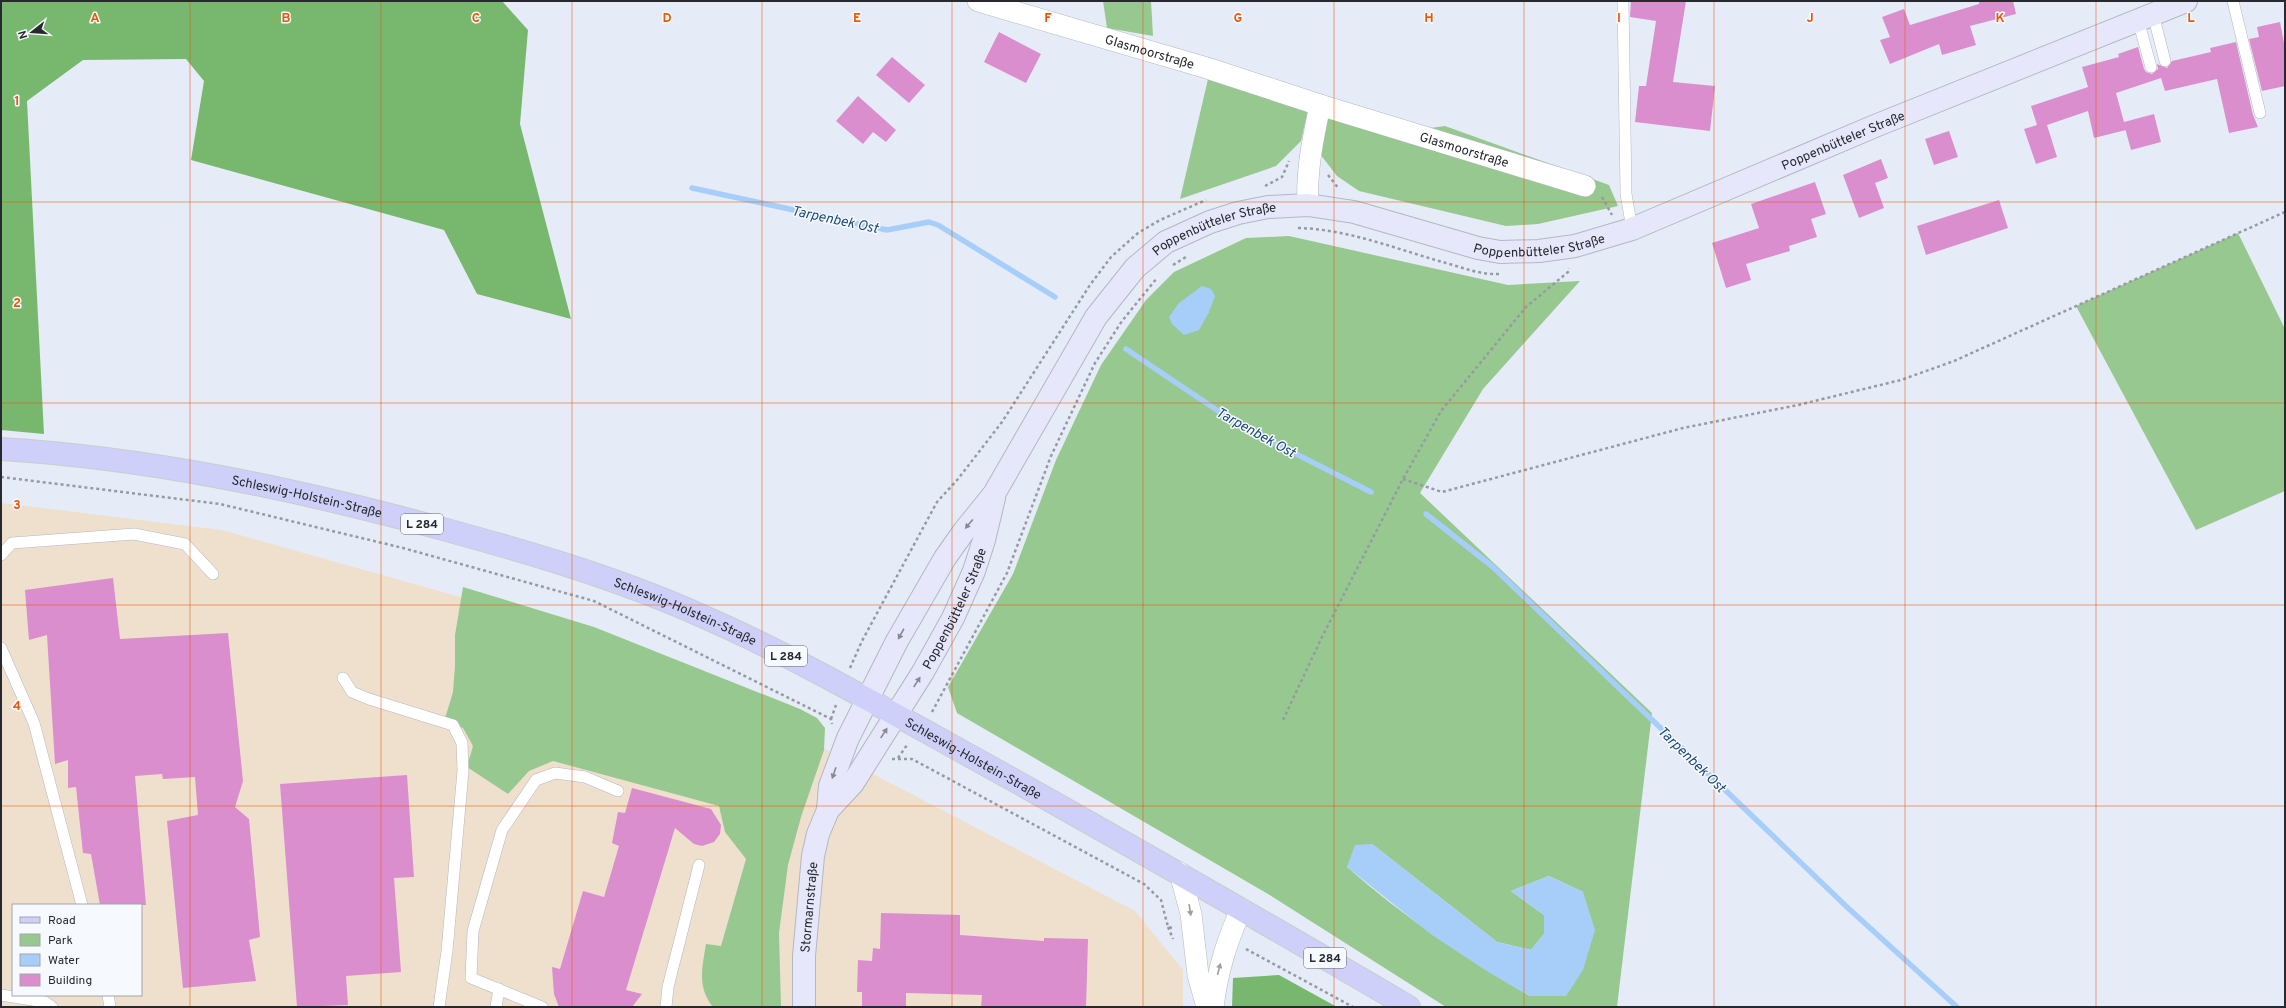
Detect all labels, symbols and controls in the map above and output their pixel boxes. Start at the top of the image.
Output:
text: A [90,11,100,27]
text: B [282,11,291,27]
text: C [472,11,480,27]
text: D [662,11,672,27]
text: E [853,11,861,27]
text: F [1044,11,1052,27]
text: G [1234,11,1243,27]
text: H [1424,11,1434,27]
text: I [1617,11,1621,27]
text: J [1806,11,1814,27]
text: K [1995,11,2005,27]
text: L [2187,11,2195,27]
north arrow [12,12,52,52]
text: N [16,29,31,40]
street label: Glasmoorstraße [1103,33,1196,74]
text: 1 [14,94,20,110]
street label: Poppenbütteler Straße [1779,109,1908,175]
street label: Glasmoorstraße [1417,130,1510,172]
street label: Poppenbütteler Straße [1150,201,1277,260]
water label: Tarpenbek Ost [790,203,881,238]
street label: Poppenbütteler Straße [1471,232,1607,263]
text: 2 [13,296,21,312]
water label: Tarpenbek Ost [1213,405,1299,463]
street label: Schleswig-Holstein-Straße [230,473,383,523]
text: 3 [13,498,21,514]
road number: L 284 [401,514,443,534]
one-way arrow [965,519,974,529]
street label: Poppenbütteler Straße [920,546,991,673]
street label: Schleswig-Holstein-Straße [611,575,759,650]
one-way arrow [897,628,904,640]
road number: L 284 [765,646,807,666]
one-way arrow [913,677,921,687]
text: 4 [13,699,21,715]
street label: Schleswig-Holstein-Straße [902,715,1044,804]
water label: Tarpenbek Ost [1653,723,1729,797]
one-way arrow [880,727,887,739]
one-way arrow [831,767,837,779]
street label: Stormarnstraße [798,861,822,954]
legend [12,904,142,996]
one-way arrow [1187,904,1193,916]
text: Road [48,913,76,929]
text: Park [48,933,73,949]
road number: L 284 [1304,948,1346,968]
text: Water [48,953,80,969]
one-way arrow [1217,962,1223,975]
text: Building [48,973,92,989]

